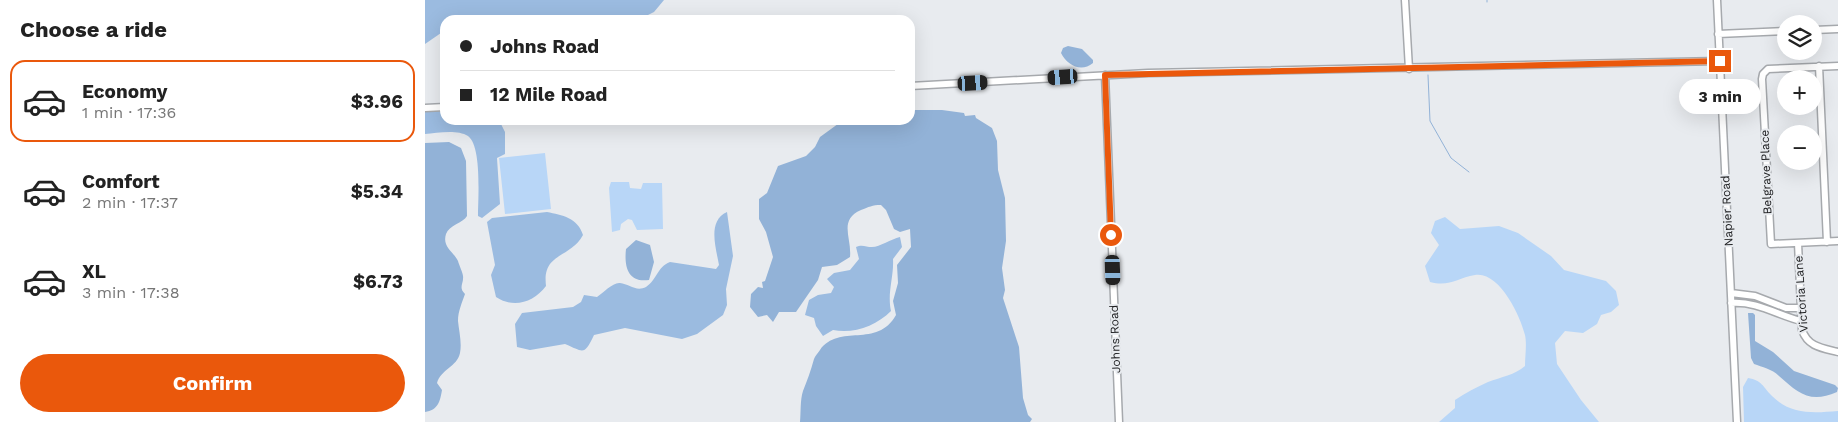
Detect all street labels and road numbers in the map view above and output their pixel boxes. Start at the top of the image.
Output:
street label: Belgrave Place [1758,129,1774,215]
street label: Napier Road [1718,175,1736,247]
street label: Victoria Lane [1791,255,1811,333]
street label: Johns Road [1107,305,1123,373]

